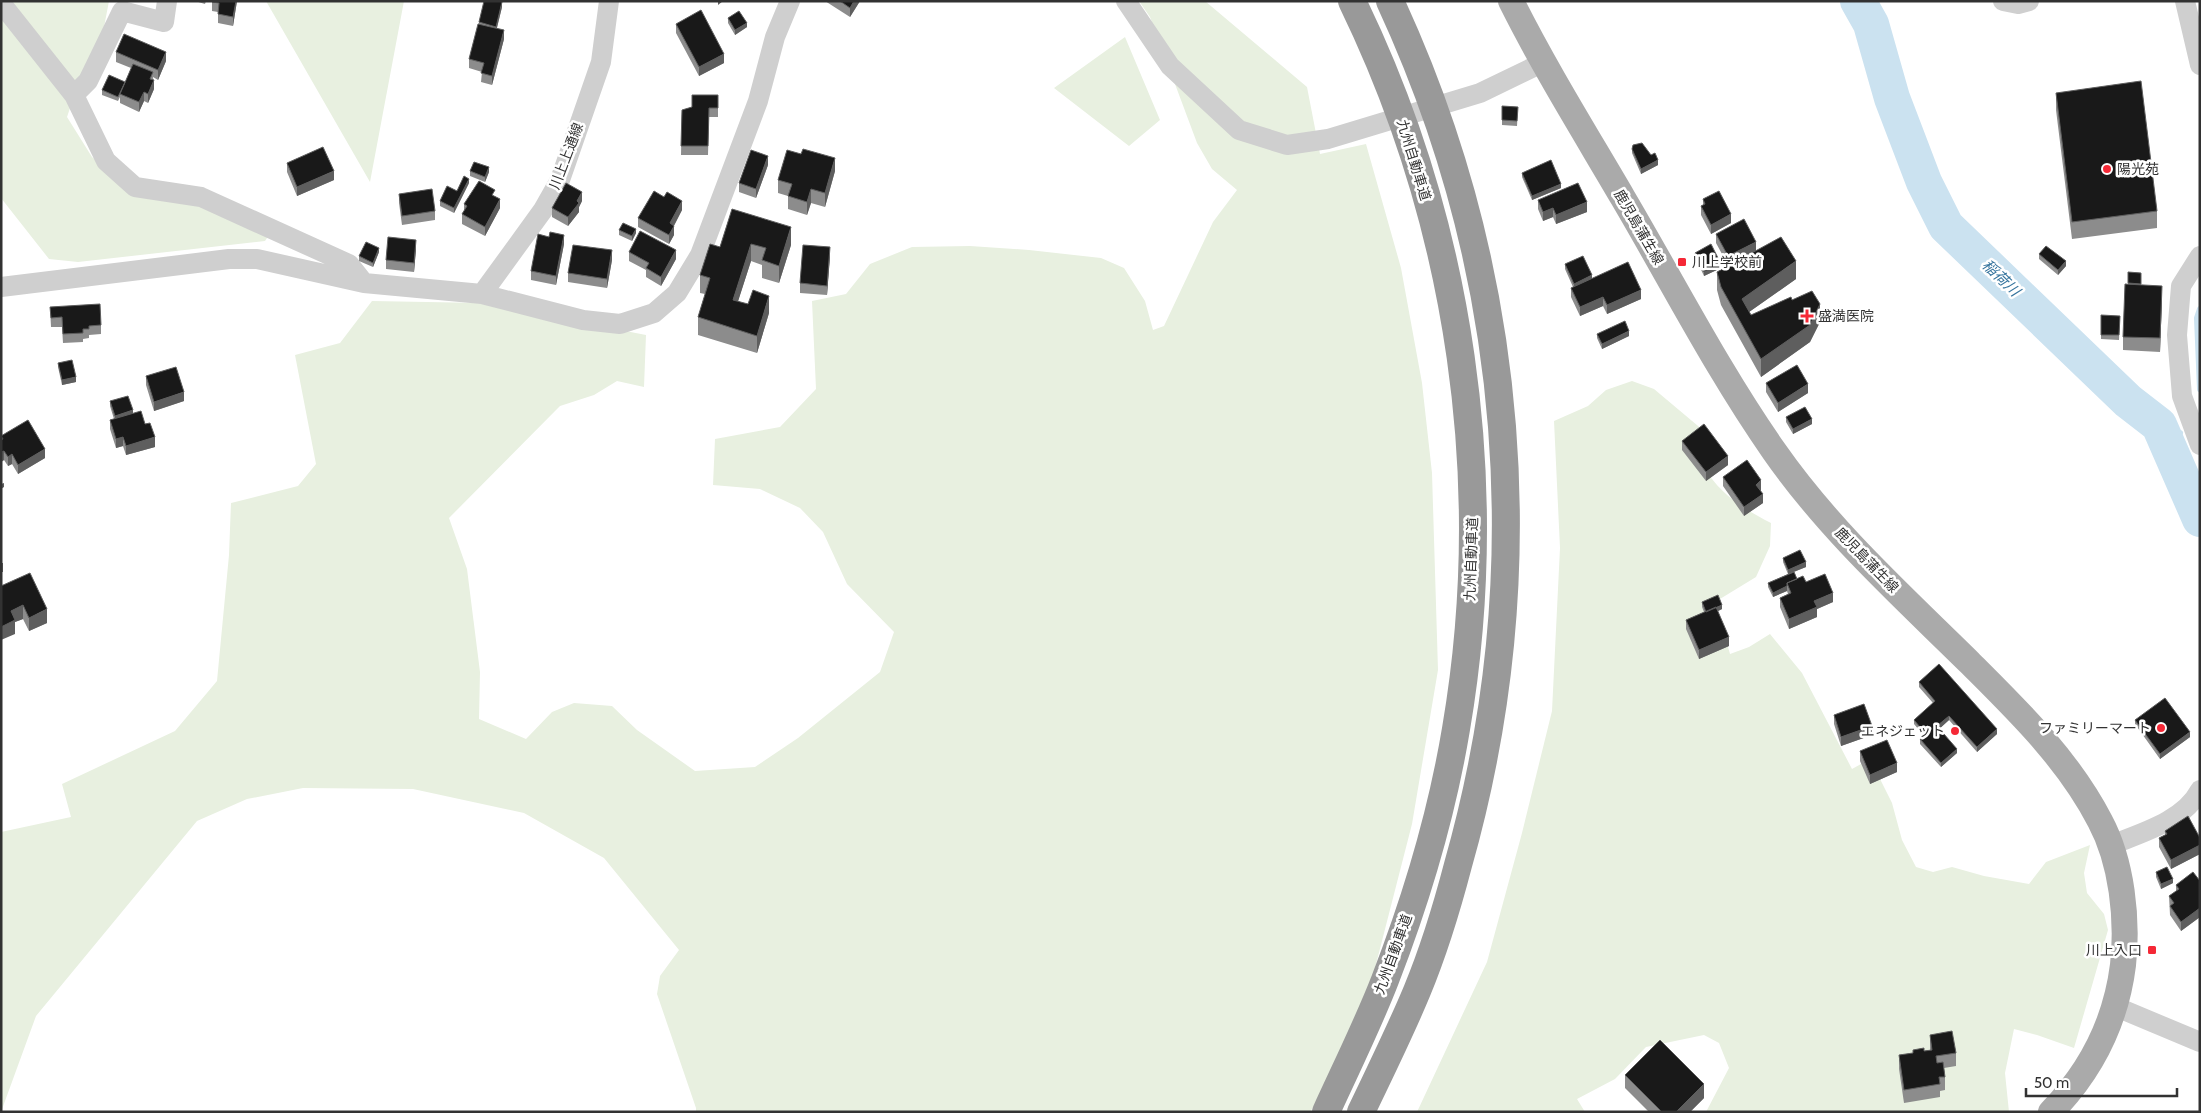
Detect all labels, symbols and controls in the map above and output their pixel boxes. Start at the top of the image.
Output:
street label: 九州自動車道 [1393,117,1435,203]
street label: 川上上通線 [545,120,587,192]
place label: 陽光苑 [2117,160,2159,178]
marker: 陽光苑 [2101,163,2113,175]
street label: 鹿児島蒲生線 [1610,186,1668,268]
place label: 川上学校前 [1692,253,1762,271]
marker: 川上学校前 [1676,256,1688,268]
water label: 稲荷川 [1979,256,2025,301]
place label: 盛満医院 [1818,307,1874,325]
marker: 盛満医院 [1800,309,1814,323]
street label: 九州自動車道 [1461,517,1481,601]
street label: 鹿児島蒲生線 [1831,524,1903,596]
place label: ファミリーマート [2039,719,2151,737]
place label: エネジェット [1861,722,1945,740]
marker: ファミリーマート [2155,722,2167,734]
marker: エネジェット [1949,725,1961,737]
street label: 九州自動車道 [1370,911,1416,997]
place label: 川上入口 [2086,941,2142,959]
marker: 川上入口 [2146,944,2158,956]
scale bar [2026,1066,2177,1098]
text: 50 m [2034,1074,2069,1092]

